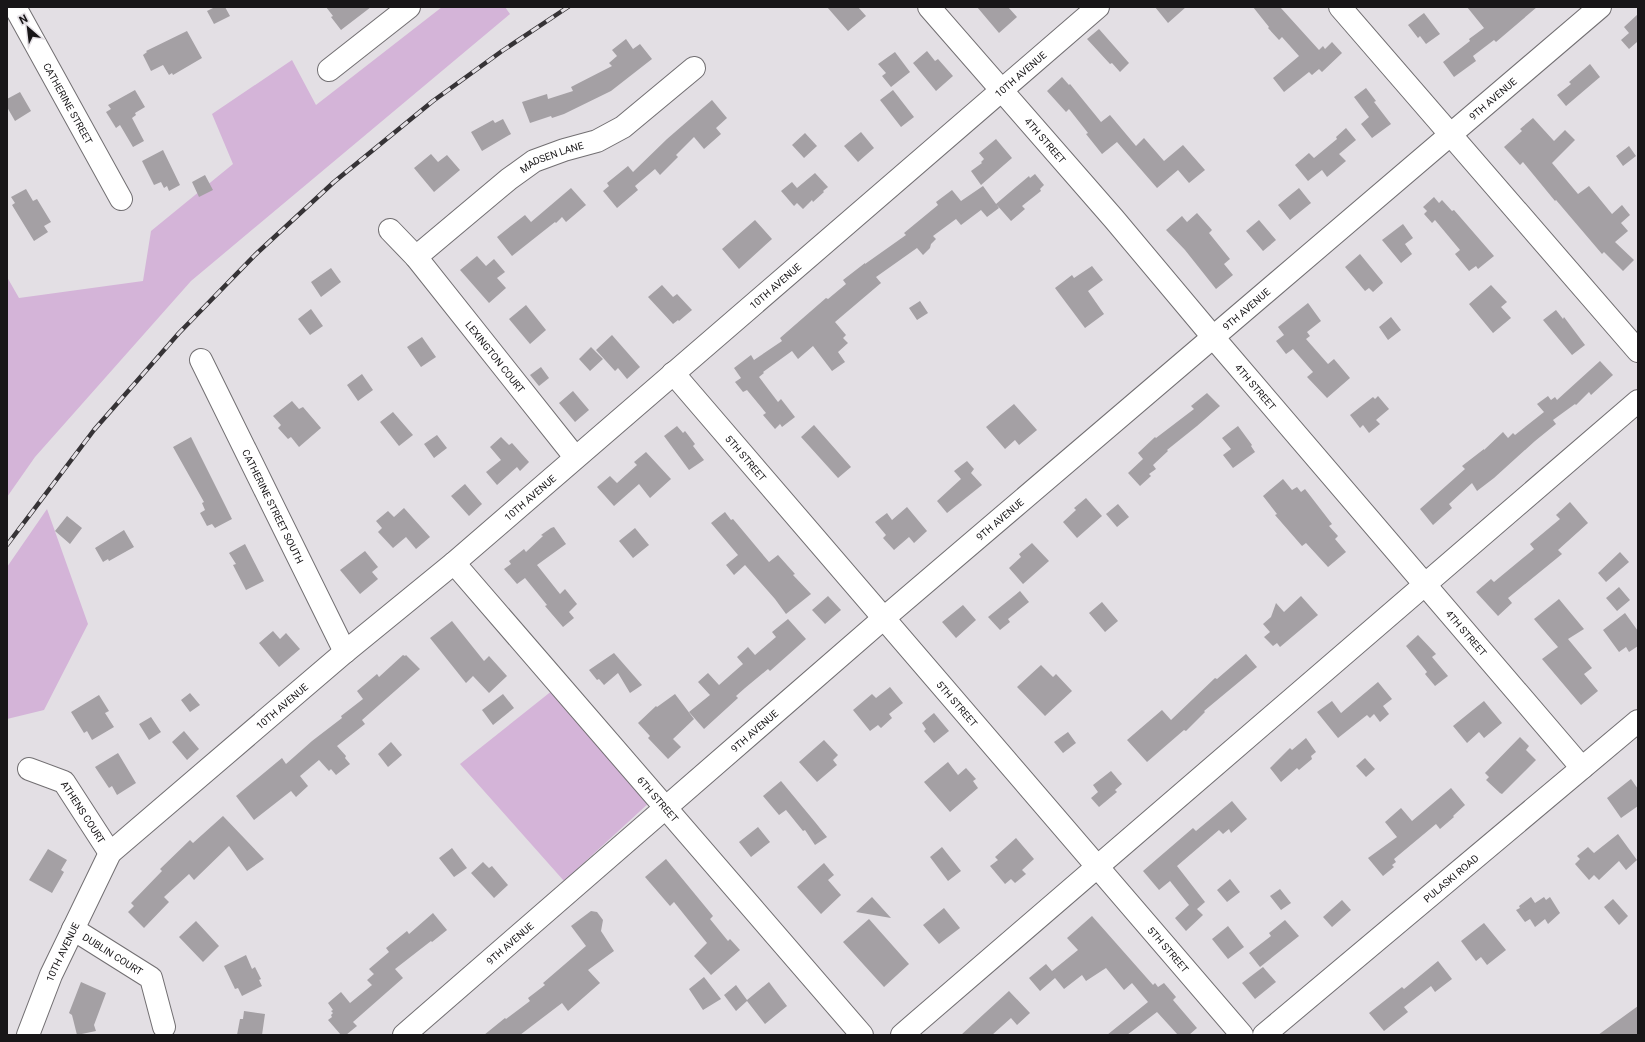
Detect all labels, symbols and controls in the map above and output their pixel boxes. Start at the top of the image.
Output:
north arrow [8,8,48,48]
text: N [17,12,30,27]
street label: 10TH AVENUE [993,49,1049,100]
street label: CATHERINE STREET [41,61,95,146]
street label: 9TH AVENUE [1467,76,1519,122]
street label: 4TH STREET [1022,116,1068,166]
street label: MADSEN LANE [518,140,585,175]
street label: 10TH AVENUE [748,261,804,311]
street label: 9TH AVENUE [1221,286,1273,333]
street label: LEXINGTON COURT [463,319,527,395]
street label: 4TH STREET [1233,362,1278,412]
street label: 5TH STREET [723,433,768,483]
street label: CATHERINE STREET SOUTH [240,448,305,565]
street label: 10TH AVENUE [502,472,558,523]
street label: 9TH AVENUE [974,496,1026,543]
street label: 4TH STREET [1443,608,1489,658]
street label: 5TH STREET [934,679,980,729]
street label: 10TH AVENUE [254,681,310,731]
street label: 9TH AVENUE [729,707,781,754]
street label: 6TH STREET [635,774,680,824]
street label: ATHENS COURT [59,779,107,845]
street label: PULASKI ROAD [1422,852,1481,905]
street label: 10TH AVENUE [44,920,82,983]
street label: 9TH AVENUE [484,920,536,967]
street label: 5TH STREET [1145,925,1191,975]
street label: DUBLIN COURT [81,932,145,977]

